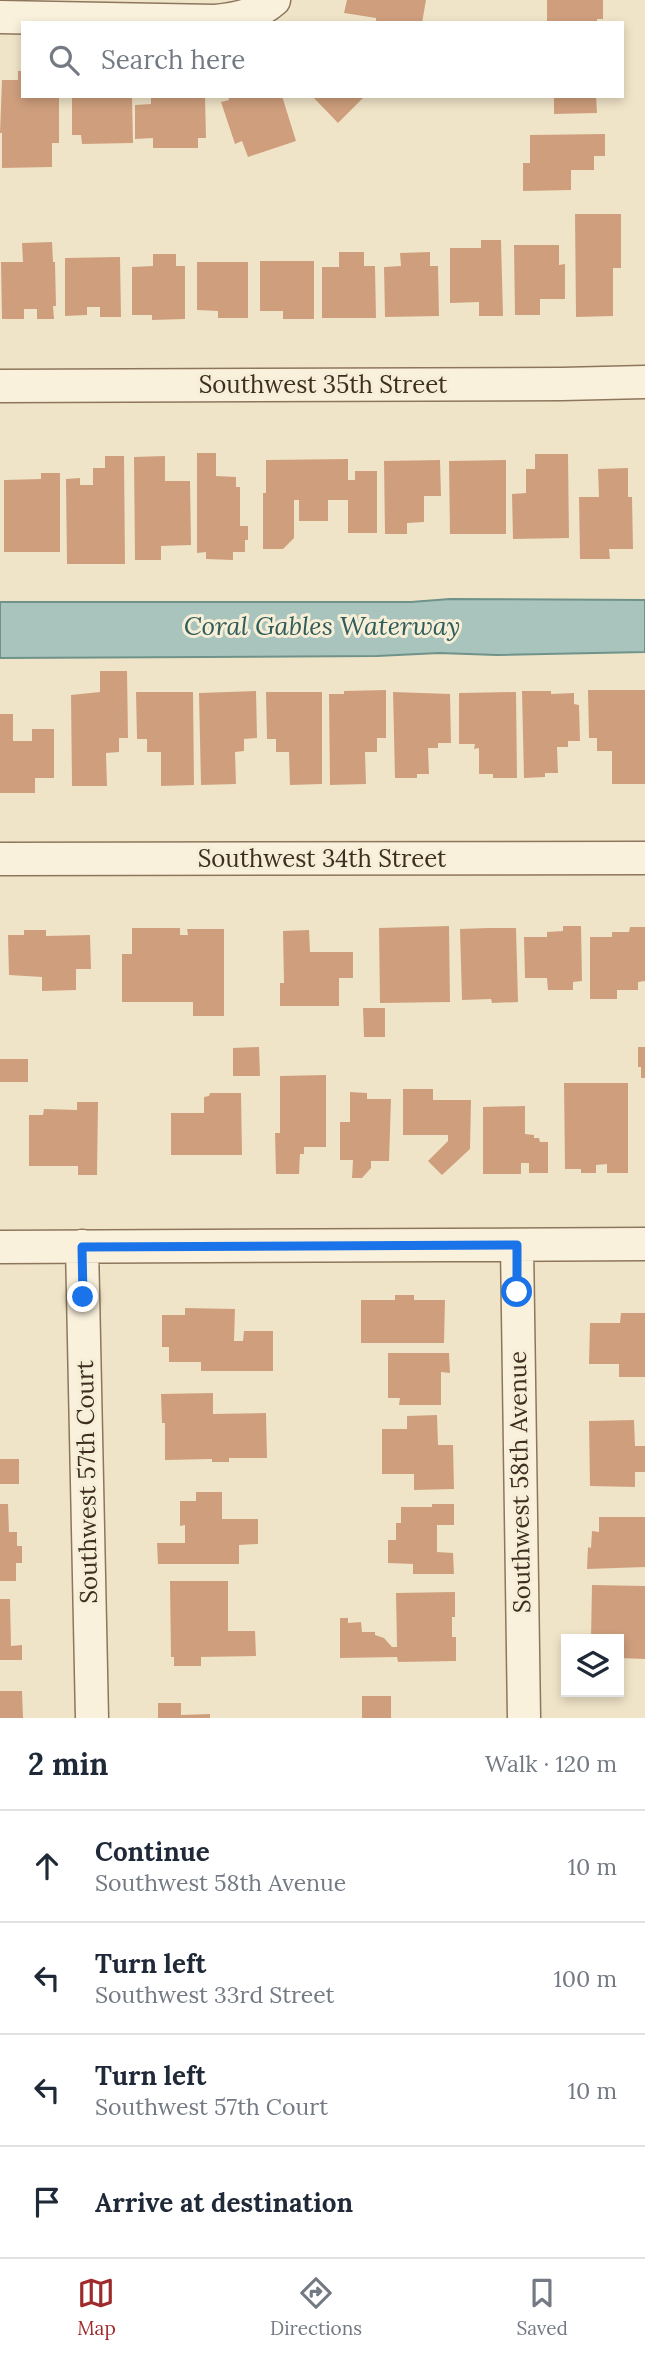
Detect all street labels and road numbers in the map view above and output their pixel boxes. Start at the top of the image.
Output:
street label: Southwest 35th Street [199,369,448,400]
street label: Southwest 34th Street [198,843,447,874]
street label: Southwest 58th Avenue [502,1351,537,1613]
street label: Southwest 57th Court [69,1359,104,1604]

